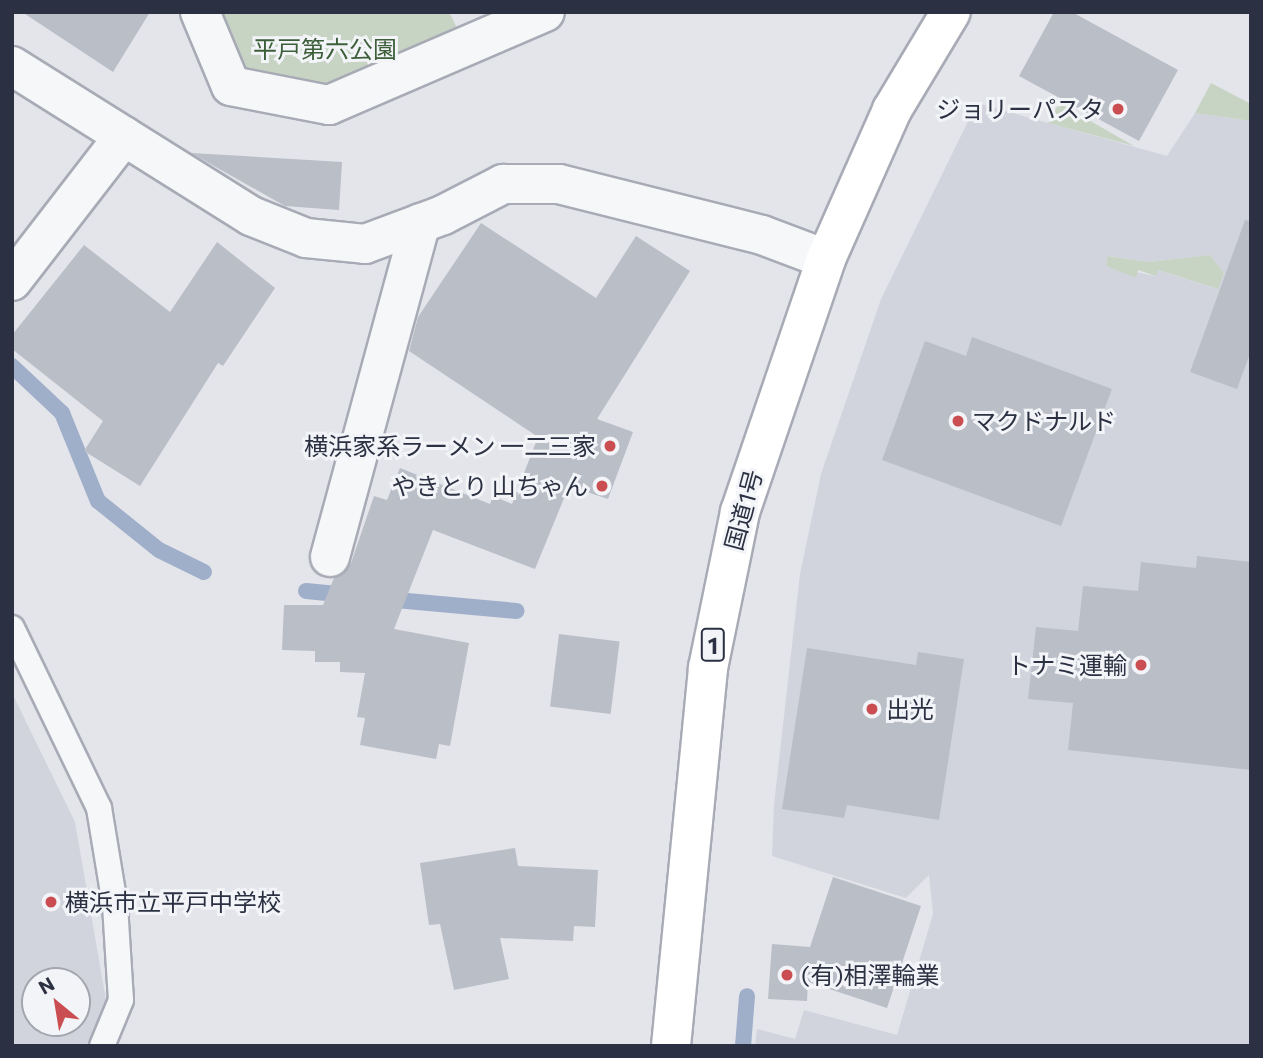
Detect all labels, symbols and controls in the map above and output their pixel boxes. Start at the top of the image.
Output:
park label: 平戸第六公園 [253,35,397,63]
place label: ジョリーパスタ [936,95,1104,123]
marker: ジョリーパスタ [1110,101,1126,117]
place label: マクドナルド [972,407,1116,435]
marker: マクドナルド [950,413,966,429]
place label: 横浜家系ラーメン 一二三家 [303,432,596,460]
marker: 横浜家系ラーメン 一二三家 [602,438,618,454]
street label: 国道1号 [718,467,768,553]
place label: やきとり 山ちゃん [391,472,588,500]
marker: やきとり 山ちゃん [594,478,610,494]
road number: 1 [701,625,725,664]
place label: トナミ運輸 [1007,651,1127,679]
marker: トナミ運輸 [1133,657,1149,673]
place label: 出光 [886,695,934,723]
marker: 出光 [864,701,880,717]
place label: 横浜市立平戸中学校 [65,888,281,916]
marker: 横浜市立平戸中学校 [43,894,59,910]
place label: (有)相澤輪業 [801,961,939,989]
north arrow [21,967,91,1037]
marker: (有)相澤輪業 [779,967,795,983]
text: N [34,972,58,999]

